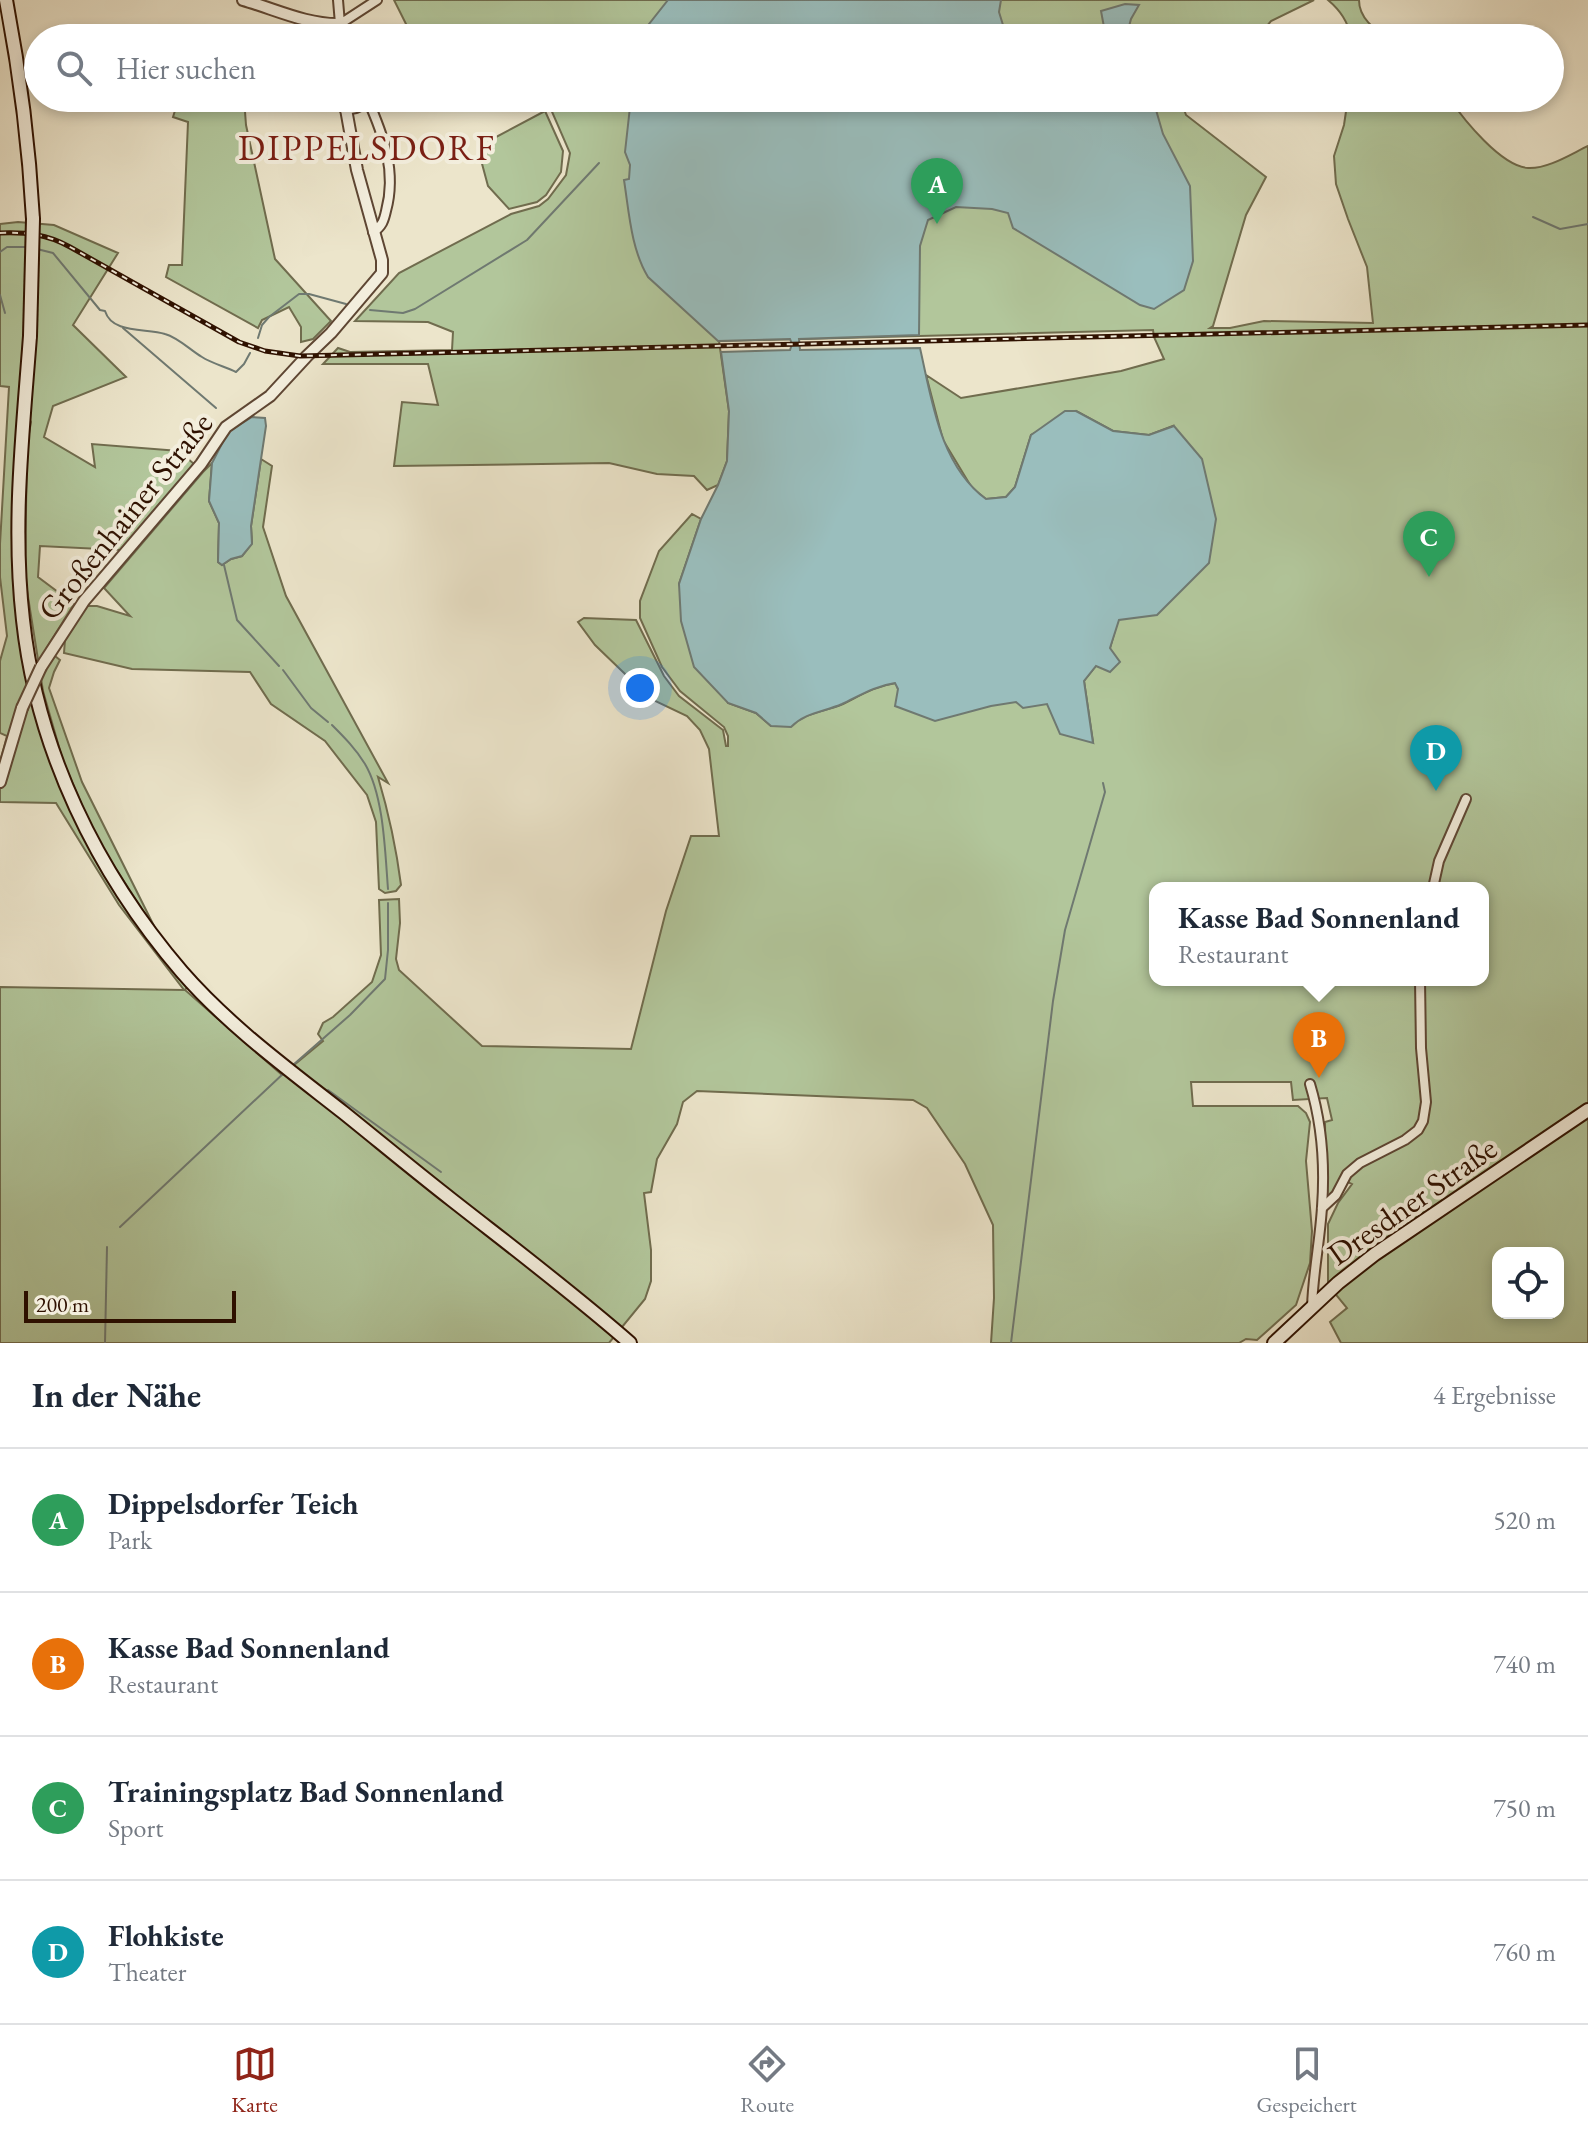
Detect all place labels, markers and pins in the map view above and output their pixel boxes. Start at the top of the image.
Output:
pin: A [911,158,963,224]
pin: C [1403,511,1455,577]
pin: D [1410,725,1462,791]
pin: B [1293,1012,1345,1078]

